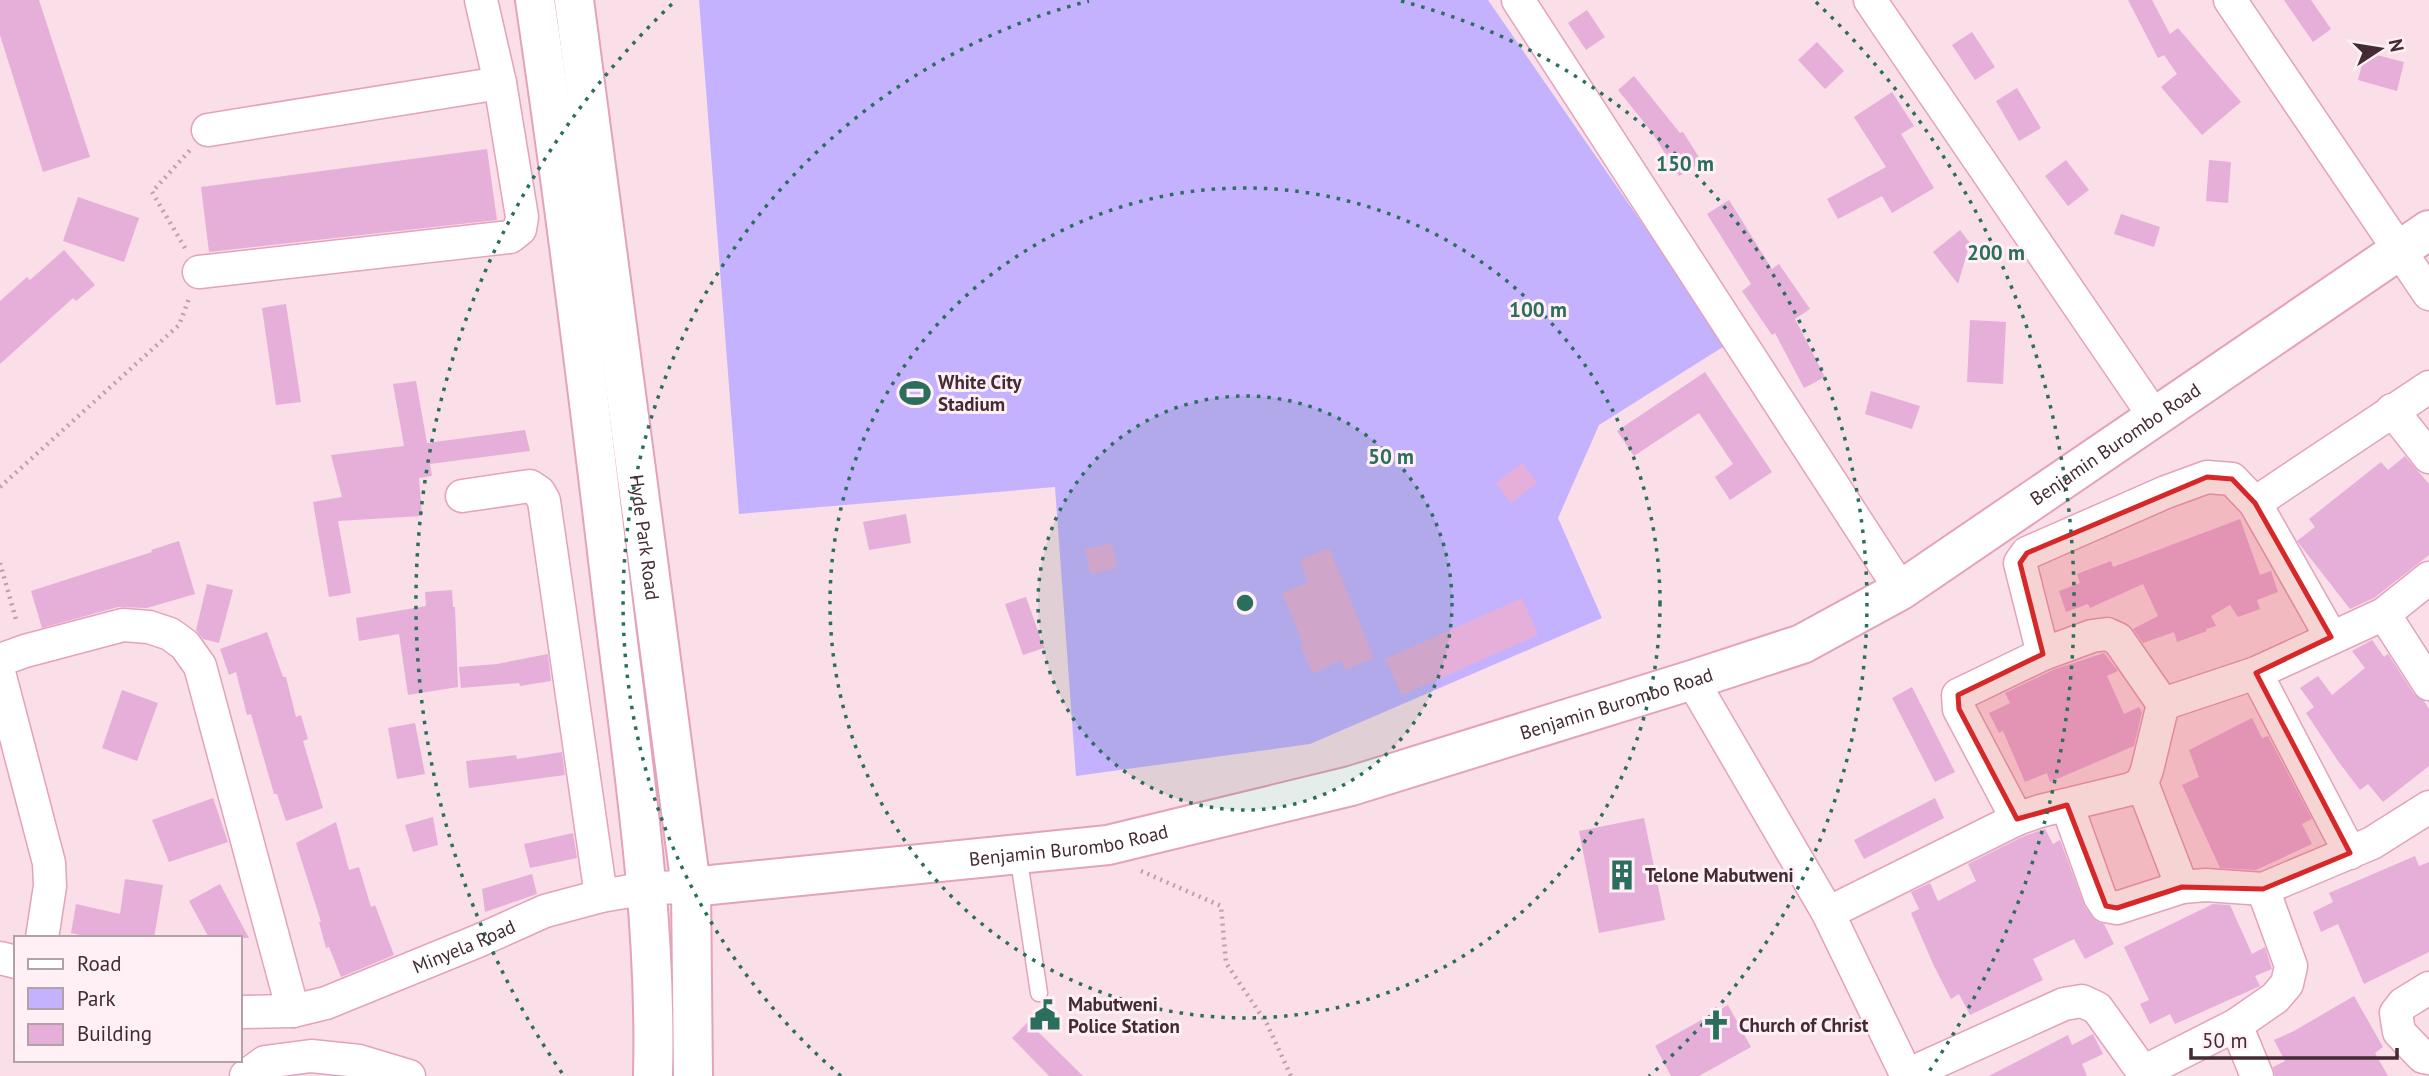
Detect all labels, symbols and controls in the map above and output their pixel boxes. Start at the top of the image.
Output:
north arrow [2345,14,2415,84]
text: N [2384,37,2410,54]
text: 150 m [1656,150,1714,177]
text: 200 m [1967,239,2025,266]
text: 100 m [1509,296,1567,323]
place label: White City Stadium [938,370,1023,416]
sports icon: White City Stadium [898,376,932,410]
street label: Benjamin Burombo Road [2025,377,2205,510]
text: 50 m [1368,443,1414,470]
street label: Hyde Park Road [625,473,665,602]
centre of rings [1233,591,1257,615]
street label: Benjamin Burombo Road [1517,662,1716,745]
street label: Benjamin Burombo Road [968,819,1170,871]
building icon: Telone Mabutweni [1605,858,1639,892]
place label: Telone Mabutweni [1645,863,1794,887]
street label: Minyela Road [409,914,519,978]
legend [14,936,242,1062]
text: Road [77,950,121,977]
text: Park [77,985,116,1012]
place label: Mabutweni Police Station [1068,992,1180,1038]
public building icon: Mabutweni Police Station [1028,998,1062,1032]
church icon: Church of Christ [1699,1008,1733,1042]
place label: Church of Christ [1739,1013,1869,1037]
scale bar [2191,1016,2398,1060]
text: Building [77,1020,152,1047]
text: 50 m [2202,1027,2248,1054]

